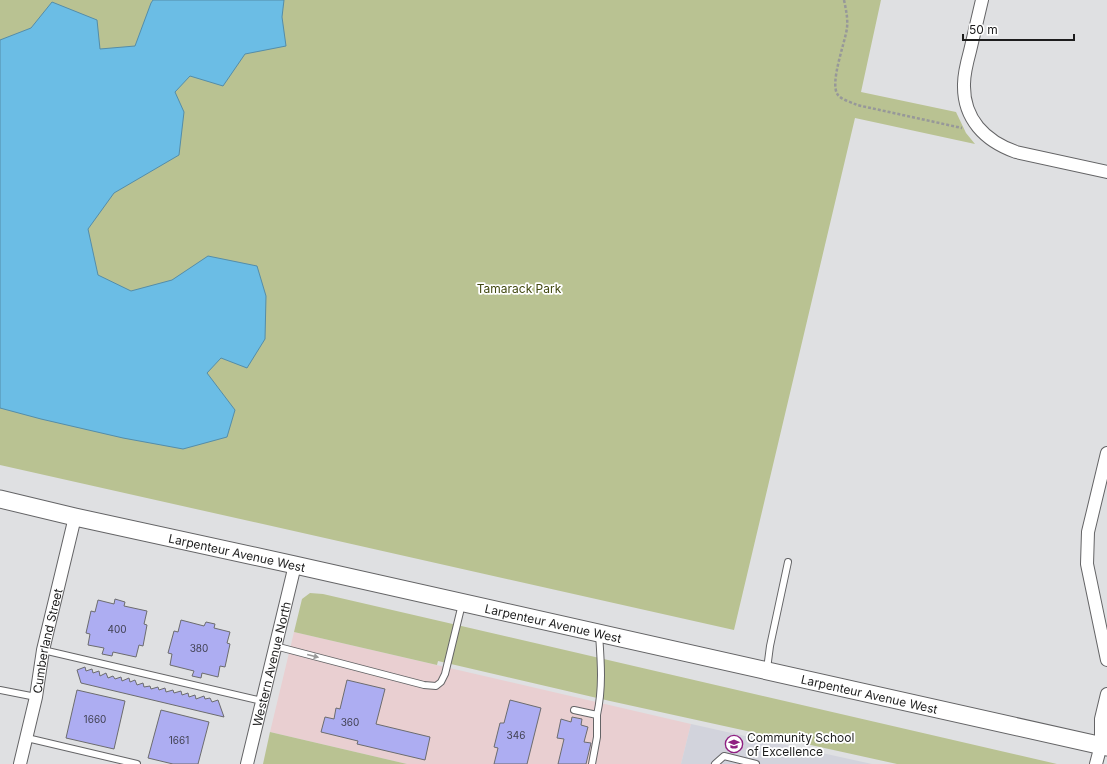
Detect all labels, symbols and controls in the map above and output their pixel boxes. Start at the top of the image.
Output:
scale bar [963,16,1074,42]
text: 50 m [969,22,998,37]
park label: Tamarack Park [477,281,562,296]
street label: Larpenteur Avenue West [167,530,307,575]
street label: Cumberland Street [29,587,65,694]
street label: Western Avenue North [249,600,293,728]
street label: Larpenteur Avenue West [484,600,623,645]
house number: 400 [107,623,127,635]
house number: 380 [190,642,208,654]
one-way arrow [307,653,319,659]
street label: Larpenteur Avenue West [800,671,939,716]
house number: 1660 [84,713,106,725]
house number: 360 [341,716,359,728]
house number: 346 [507,729,525,741]
place label: Community School of Excellence [747,730,854,759]
house number: 1661 [169,734,189,746]
school or university icon: Community School of Excellence [724,734,744,754]

